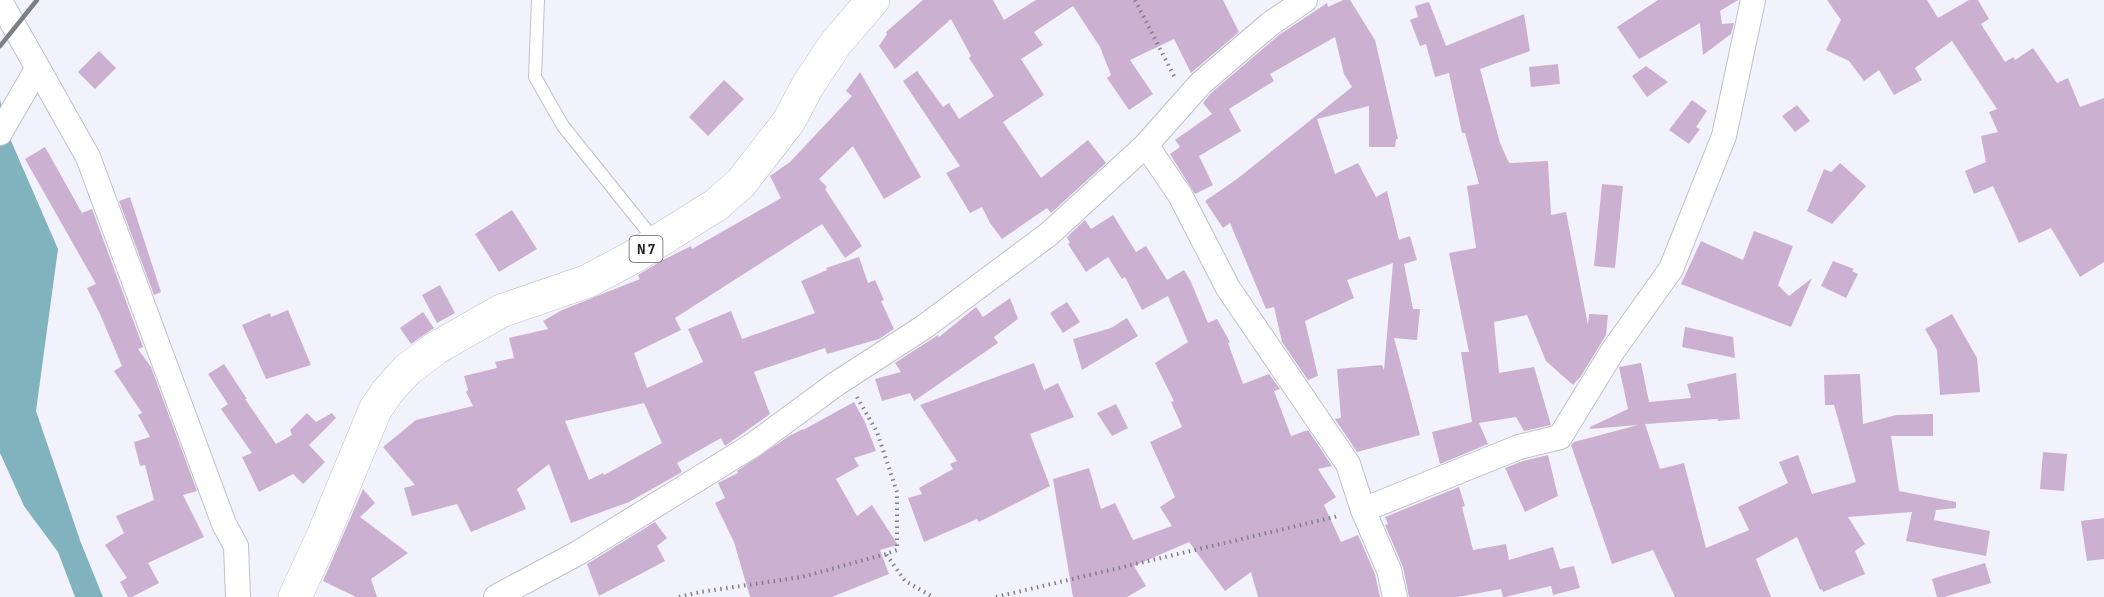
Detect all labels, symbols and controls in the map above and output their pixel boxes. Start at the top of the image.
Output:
road number: N 7 [630,236,662,262]

